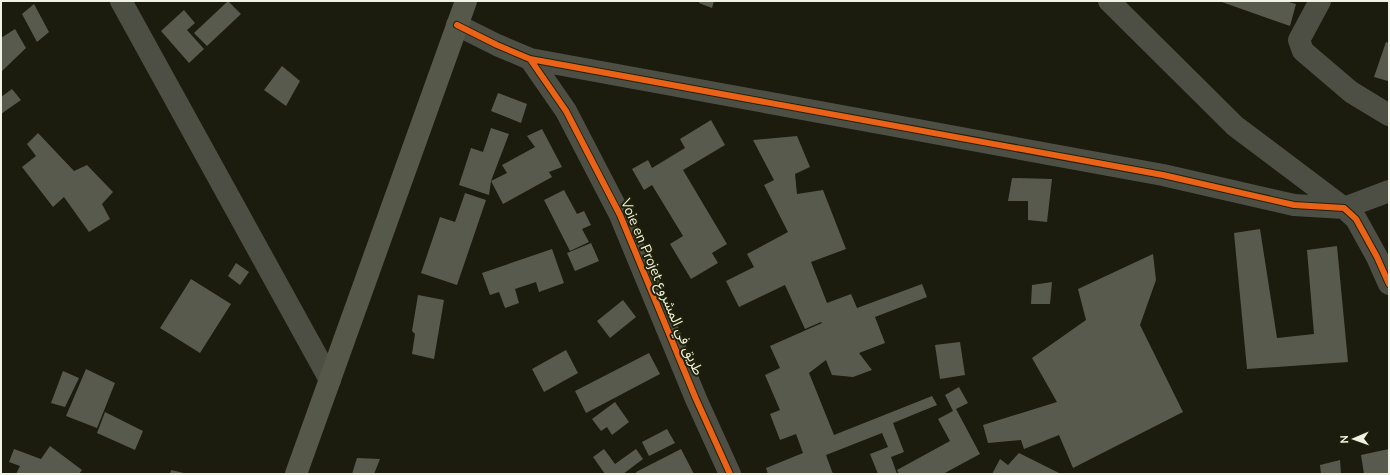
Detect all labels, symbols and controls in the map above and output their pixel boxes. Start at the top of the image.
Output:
street label: Voie en Projet طريق في المشروع [615,195,708,379]
north arrow [1334,419,1374,459]
text: N [1337,435,1352,444]

